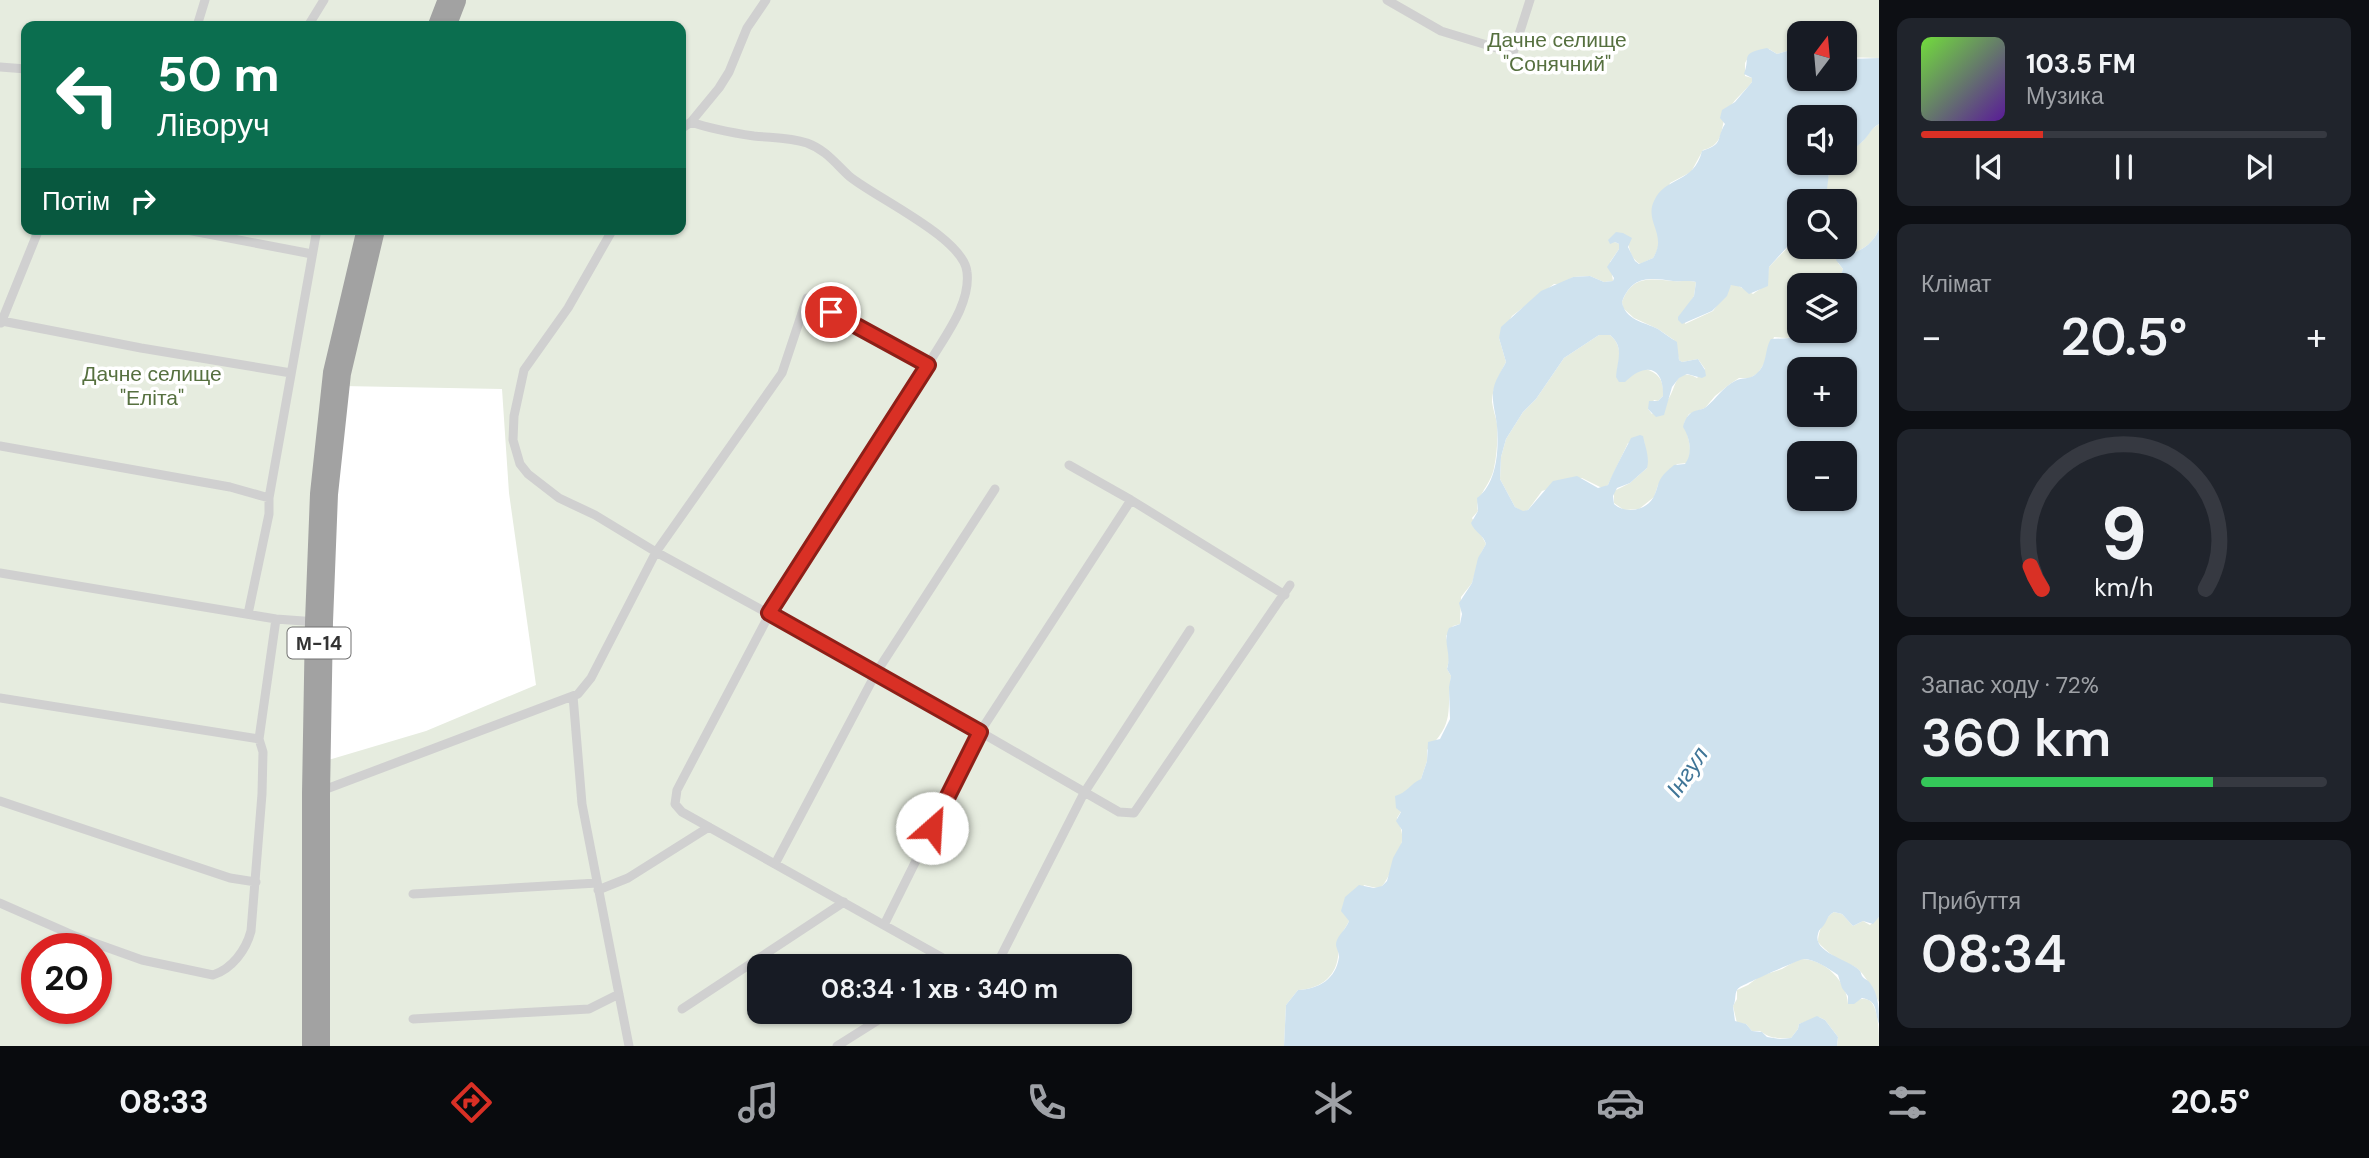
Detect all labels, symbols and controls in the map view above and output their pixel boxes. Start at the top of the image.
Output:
north arrow [1787,21,1857,91]
map controls [1787,21,1857,511]
park label: Дачне селище "Сонячний" [1487,26,1627,78]
text: 50 m [157,42,280,106]
text: 103.5 FM [2026,47,2136,81]
icon: left [42,49,133,140]
text: Музика [2026,81,2104,111]
text: Ліворуч [157,104,270,146]
button: sound [1787,105,1857,175]
icon: previous [1970,148,2008,186]
icon: pause [2105,148,2143,186]
icon: next [2240,148,2278,186]
icon: right [124,182,162,220]
text: Потім [42,184,110,218]
button: search [1787,189,1857,259]
text: Клімат [1921,269,1992,299]
button: layers [1787,273,1857,343]
pin [801,282,861,342]
icon: arrive [812,293,850,331]
text: 20.5° [2061,303,2187,371]
text: − [1921,312,1942,362]
text: + [2306,312,2327,362]
button: + [1787,357,1857,427]
park label: Дачне селище "Еліта" [82,360,222,412]
button: − [1787,441,1857,511]
text: 9 [2101,487,2147,582]
text: km/h [2094,571,2154,604]
road number: М-14 [288,628,350,658]
text: Запас ходу · 72% [1921,670,2099,700]
text: 360 km [1921,704,2111,772]
water label: Інгул [1659,741,1715,803]
position arrow [895,791,969,865]
text: Прибуття [1921,886,2021,916]
text: 08:34 [1921,920,2067,988]
speed limit sign: 20 [21,933,112,1024]
text: 08:34 · 1 хв · 340 m [821,972,1058,1006]
icon: directions [447,1078,496,1127]
icon: music [734,1078,783,1127]
icon: phone [1022,1078,1071,1127]
icon: climate [1309,1078,1358,1127]
icon: car [1596,1078,1645,1127]
icon: filters [1883,1078,1932,1127]
text: 08:33 [119,1081,209,1123]
text: 20.5° [2171,1081,2250,1123]

